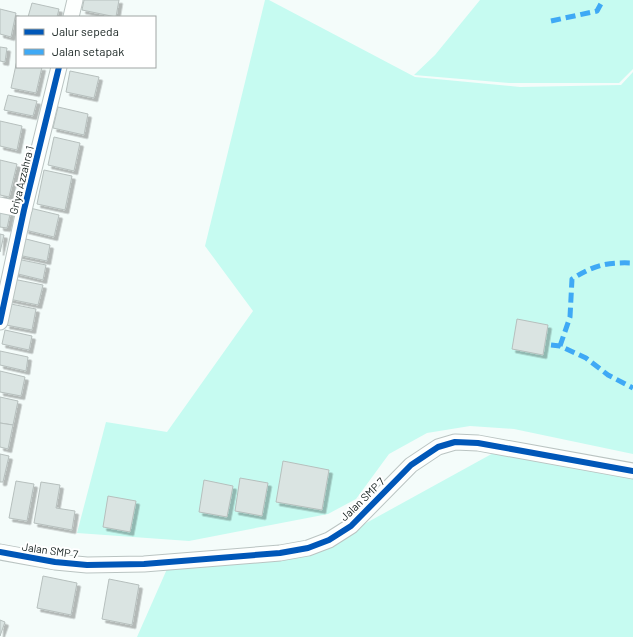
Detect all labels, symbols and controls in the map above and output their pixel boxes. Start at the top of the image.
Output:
legend [16,16,156,68]
text: Jalur sepeda [52,24,119,38]
text: Jalan setapak [52,44,124,58]
street label: Griya Azzahra 1 [6,144,36,216]
street label: Jalan SMP 7 [337,475,387,523]
street label: Jalan SMP 7 [21,540,79,560]

